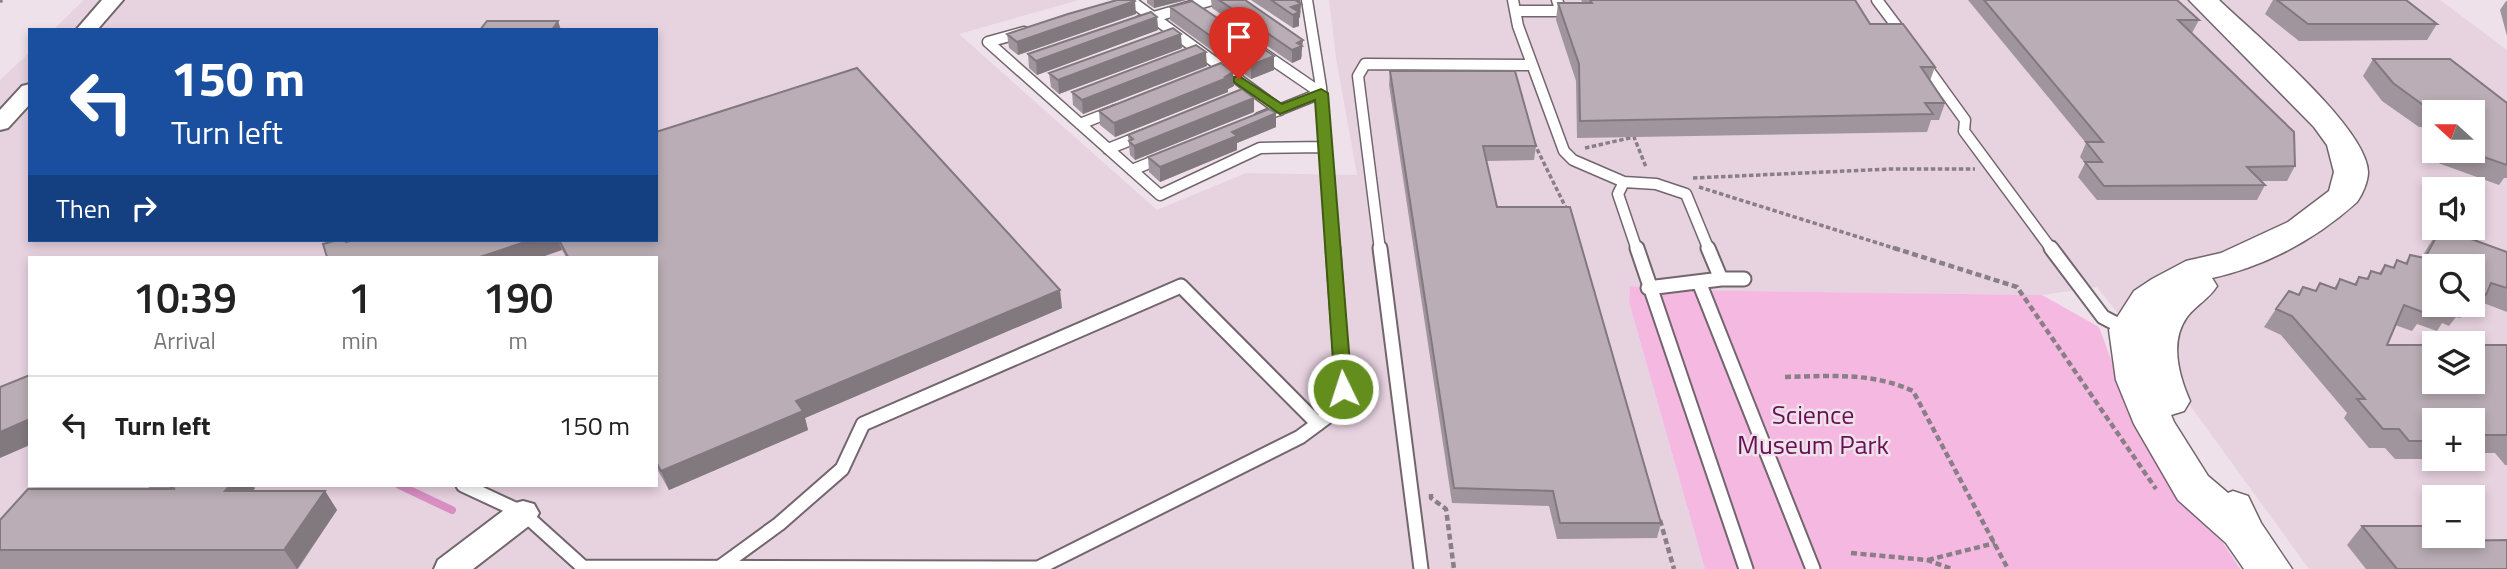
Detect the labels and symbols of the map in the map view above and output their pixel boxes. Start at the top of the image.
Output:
pin [1209,7,1269,79]
north arrow [2422,100,2485,163]
position arrow [1306,352,1380,426]
park label: Science Museum Park [1737,395,1889,464]

